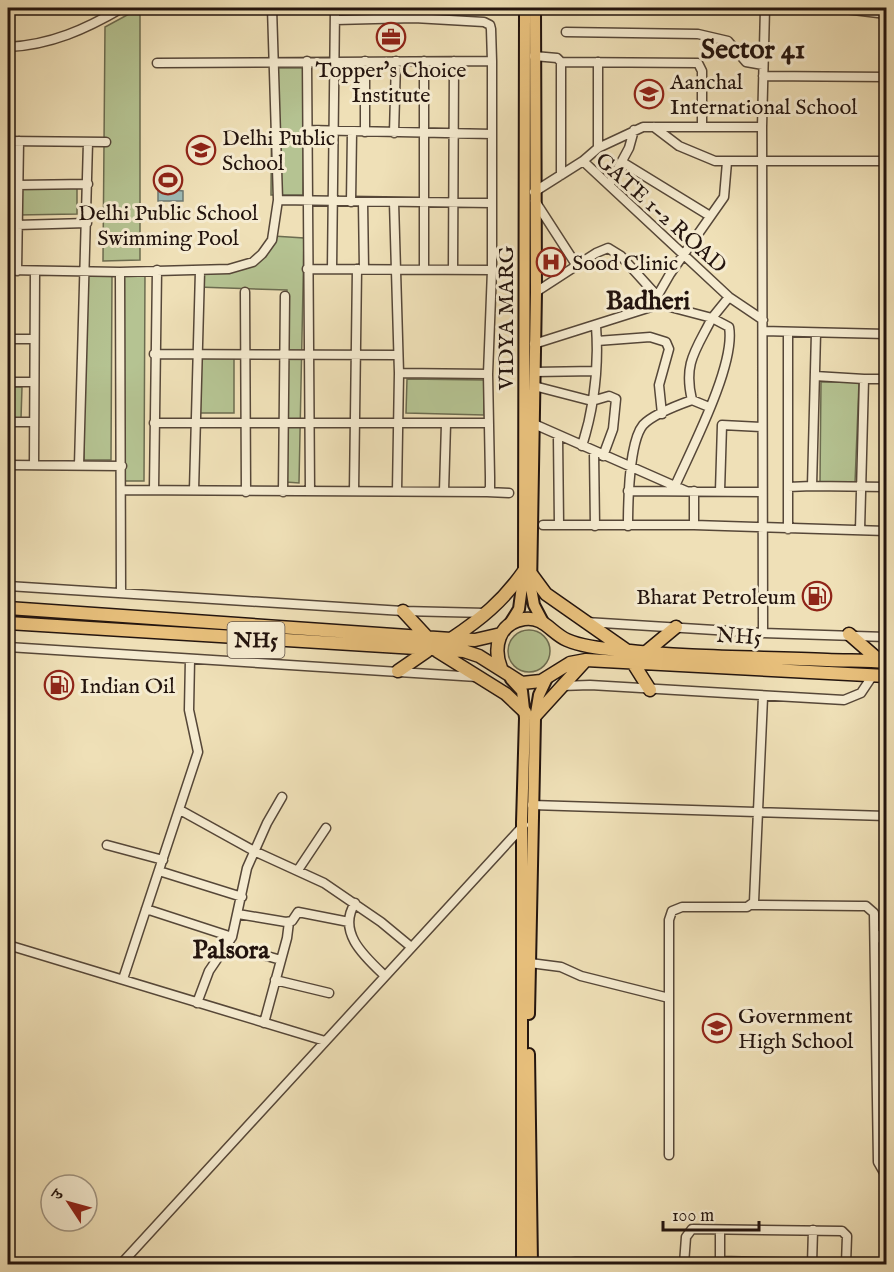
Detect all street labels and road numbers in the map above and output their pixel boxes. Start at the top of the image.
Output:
street label: GATE 1-2 ROAD [589,147,732,280]
street label: VIDYA MARG [493,245,521,391]
road number: NH5 [228,622,284,658]
street label: NH5 [715,622,763,652]

